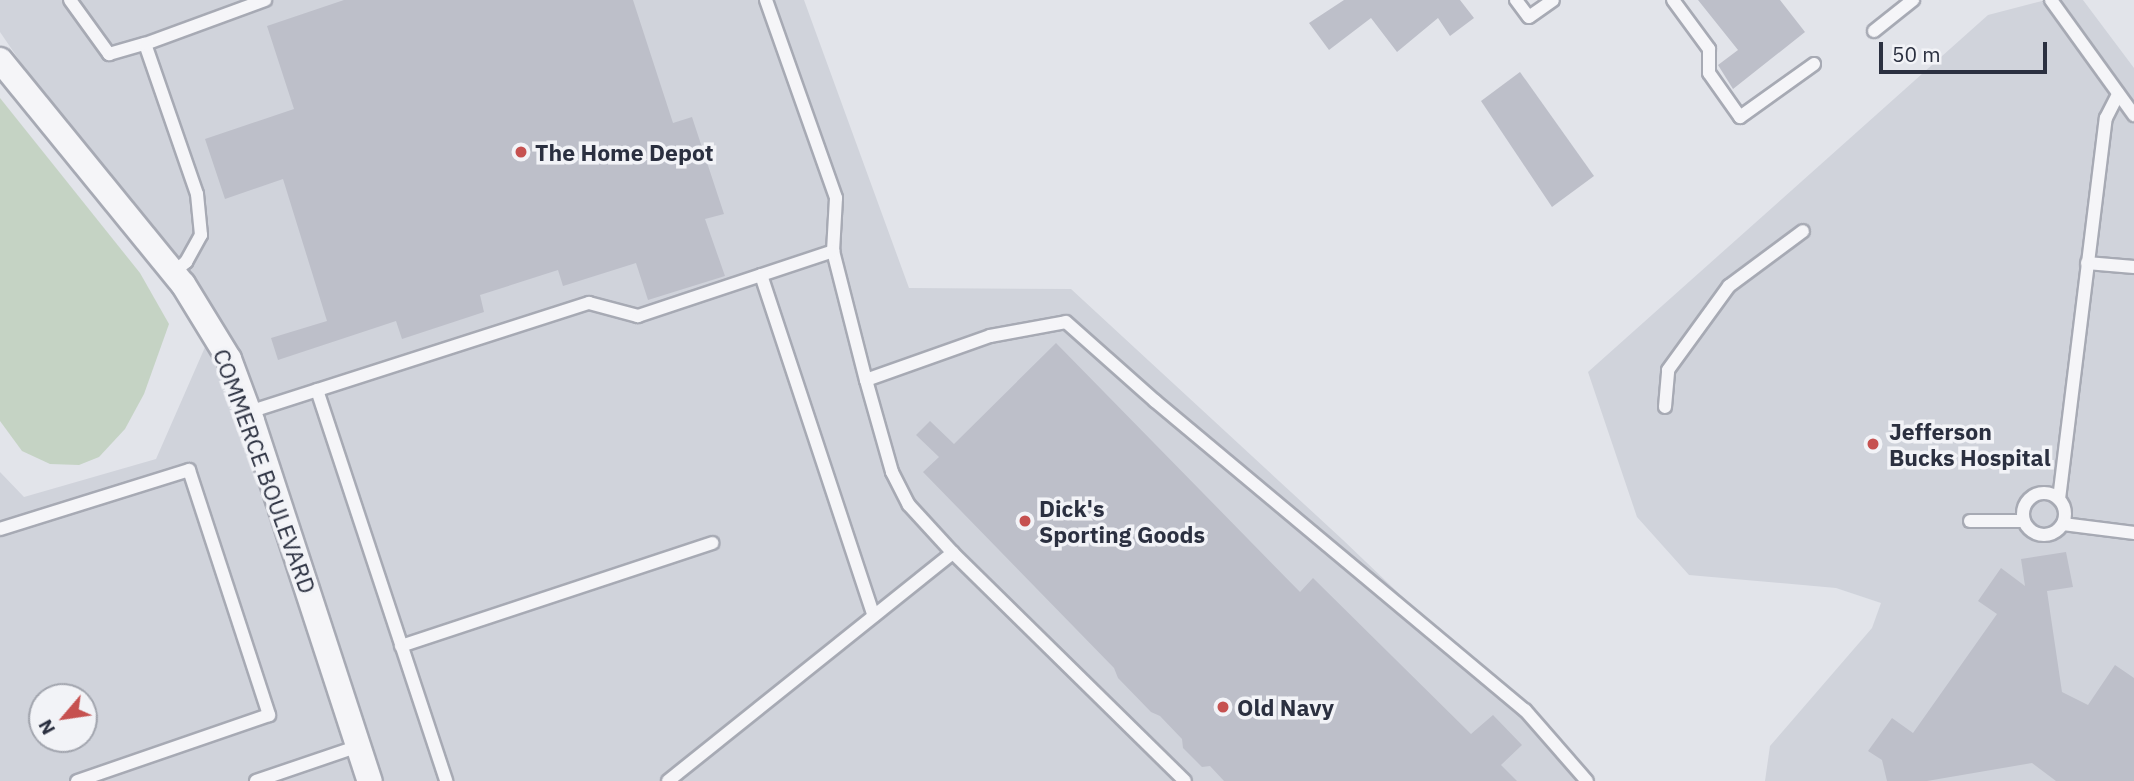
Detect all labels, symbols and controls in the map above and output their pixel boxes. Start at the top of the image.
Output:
scale bar [1882,28,2050,72]
text: 50 m [1892,40,1941,68]
place label: The Home Depot [535,138,714,166]
marker: The Home Depot [513,144,529,160]
street label: COMMERCE BOULEVARD [208,345,322,597]
place label: Jefferson Bucks Hospital [1889,417,2051,471]
marker: Jefferson Bucks Hospital [1863,434,1883,454]
place label: Dick's Sporting Goods [1039,494,1205,548]
marker: Dick's Sporting Goods [1017,513,1033,529]
north arrow [28,683,98,753]
place label: Old Navy [1237,693,1334,721]
marker: Old Navy [1215,699,1231,715]
text: N [33,715,60,739]

